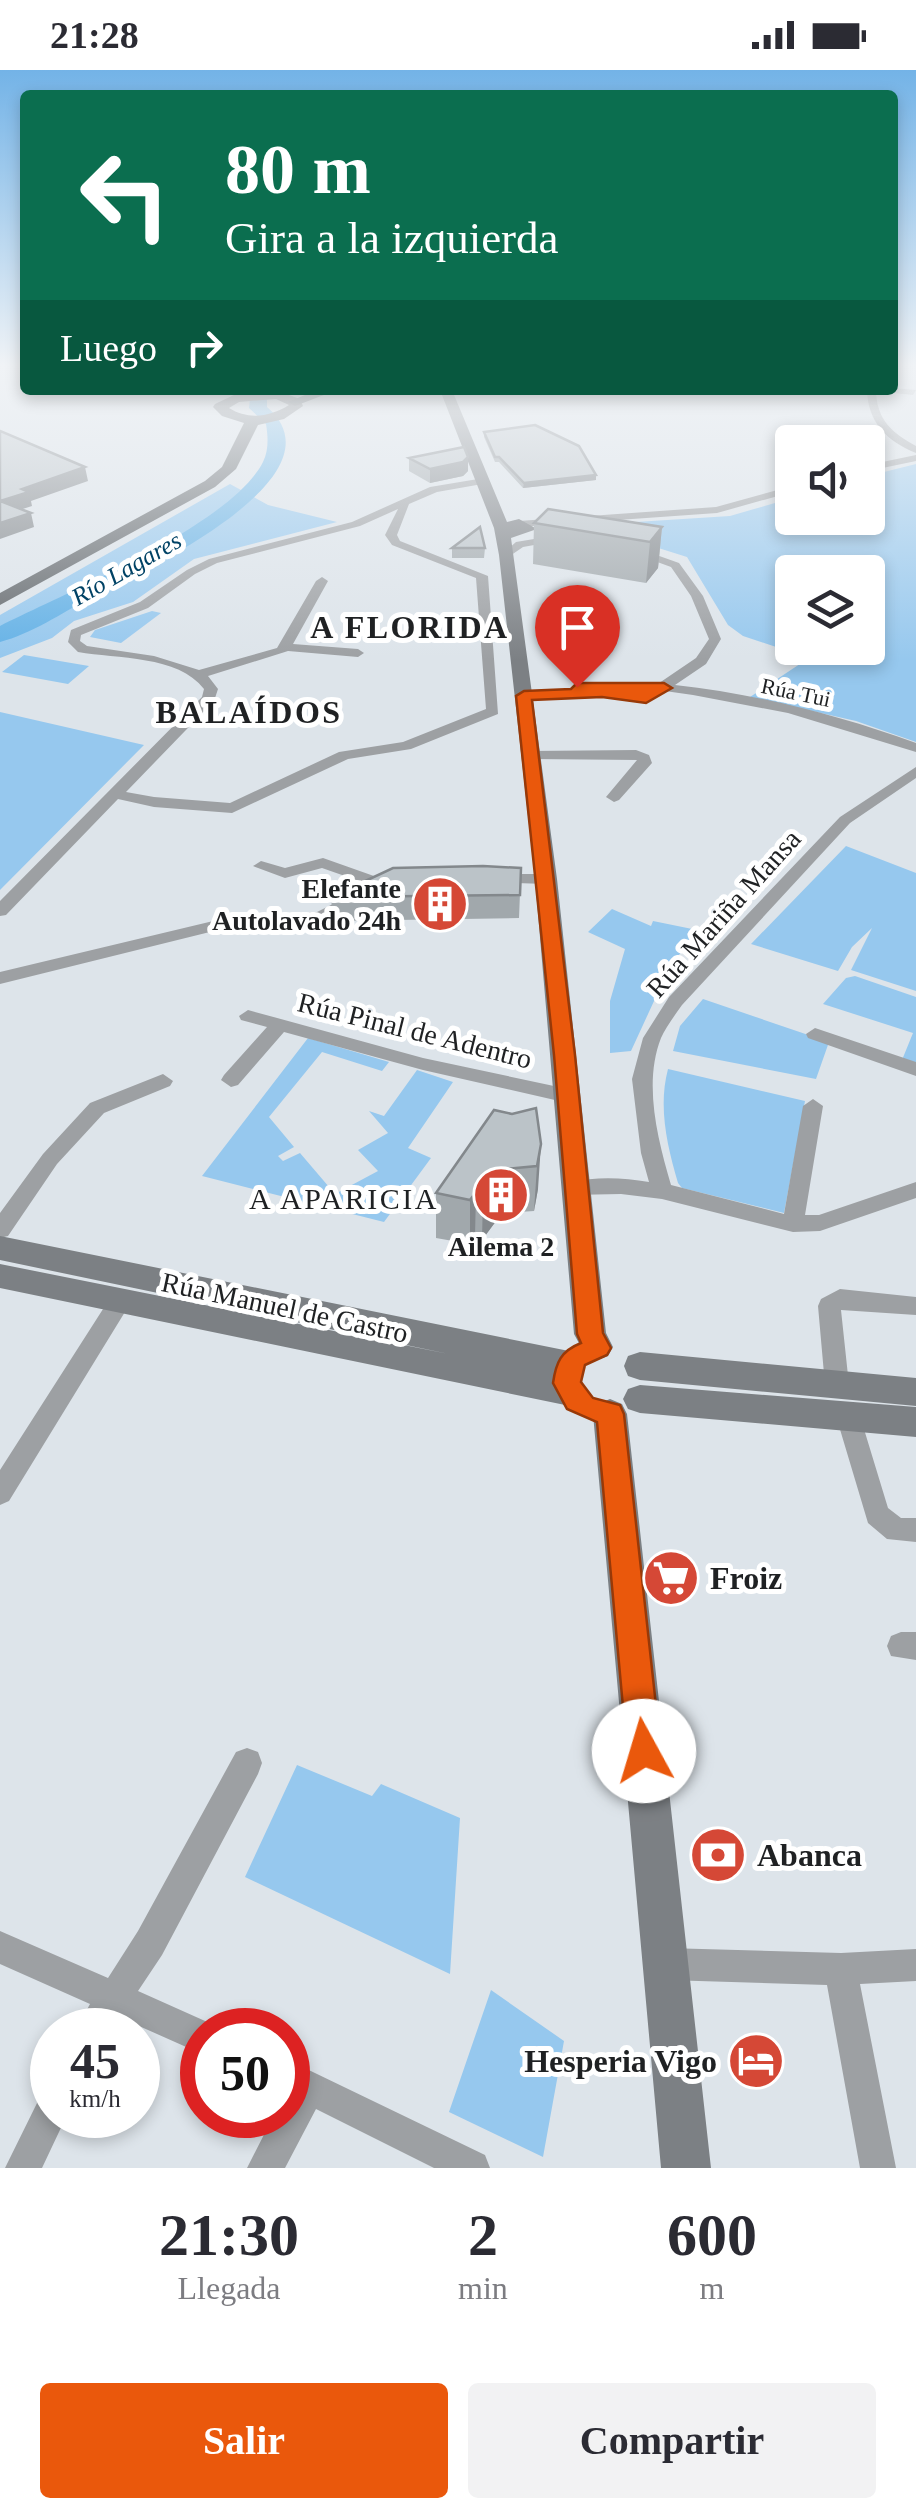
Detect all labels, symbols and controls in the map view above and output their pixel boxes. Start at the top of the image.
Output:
text: 21:28 [50,14,139,56]
icon: left [60,130,190,260]
text: 80 m [225,131,371,208]
text: Gira a la izquierda [225,213,559,263]
icon: right [177,320,232,375]
text: Luego [60,327,157,369]
map controls [775,425,885,665]
button: sound [775,425,885,535]
water label: Río Lagares [66,526,186,611]
button: layers [775,555,885,665]
pin [535,585,620,688]
icon: arrive [550,600,605,655]
district label: A FLORIDA [310,609,510,645]
street label: Rúa Tui [759,673,833,712]
district label: BALAÍDOS [155,694,343,730]
street label: Rúa Mariña Mansa [640,823,807,1003]
place label: Elefante Autolavado 24h [212,873,401,936]
building icon: Elefante Autolavado 24h [410,874,470,934]
street label: Rúa Pinal de Adentro [295,986,535,1075]
building icon: Ailema 2 [471,1165,531,1225]
district label: A APARICIA [249,1182,439,1215]
place label: Ailema 2 [448,1231,554,1262]
street label: Rúa Manuel de Castro [159,1266,411,1349]
supermarket icon: Froiz [641,1548,701,1608]
place label: Froiz [710,1560,782,1596]
position arrow [592,1699,696,1803]
bank icon: Abanca [688,1825,748,1885]
place label: Abanca [757,1837,862,1873]
speed limit sign: 50 [180,2008,310,2138]
hotel icon: Hesperia Vigo [726,2031,786,2091]
text: 45 [70,2033,120,2089]
place label: Hesperia Vigo [524,2043,717,2079]
text: km/h [69,2085,121,2112]
text: 21:30 [159,2202,299,2268]
text: 2 [468,2202,498,2268]
text: 600 [667,2202,757,2268]
text: Llegada [178,2270,281,2306]
text: min [458,2270,508,2306]
text: m [699,2270,724,2306]
button: Salir [40,2383,448,2498]
button: Compartir [468,2383,876,2498]

